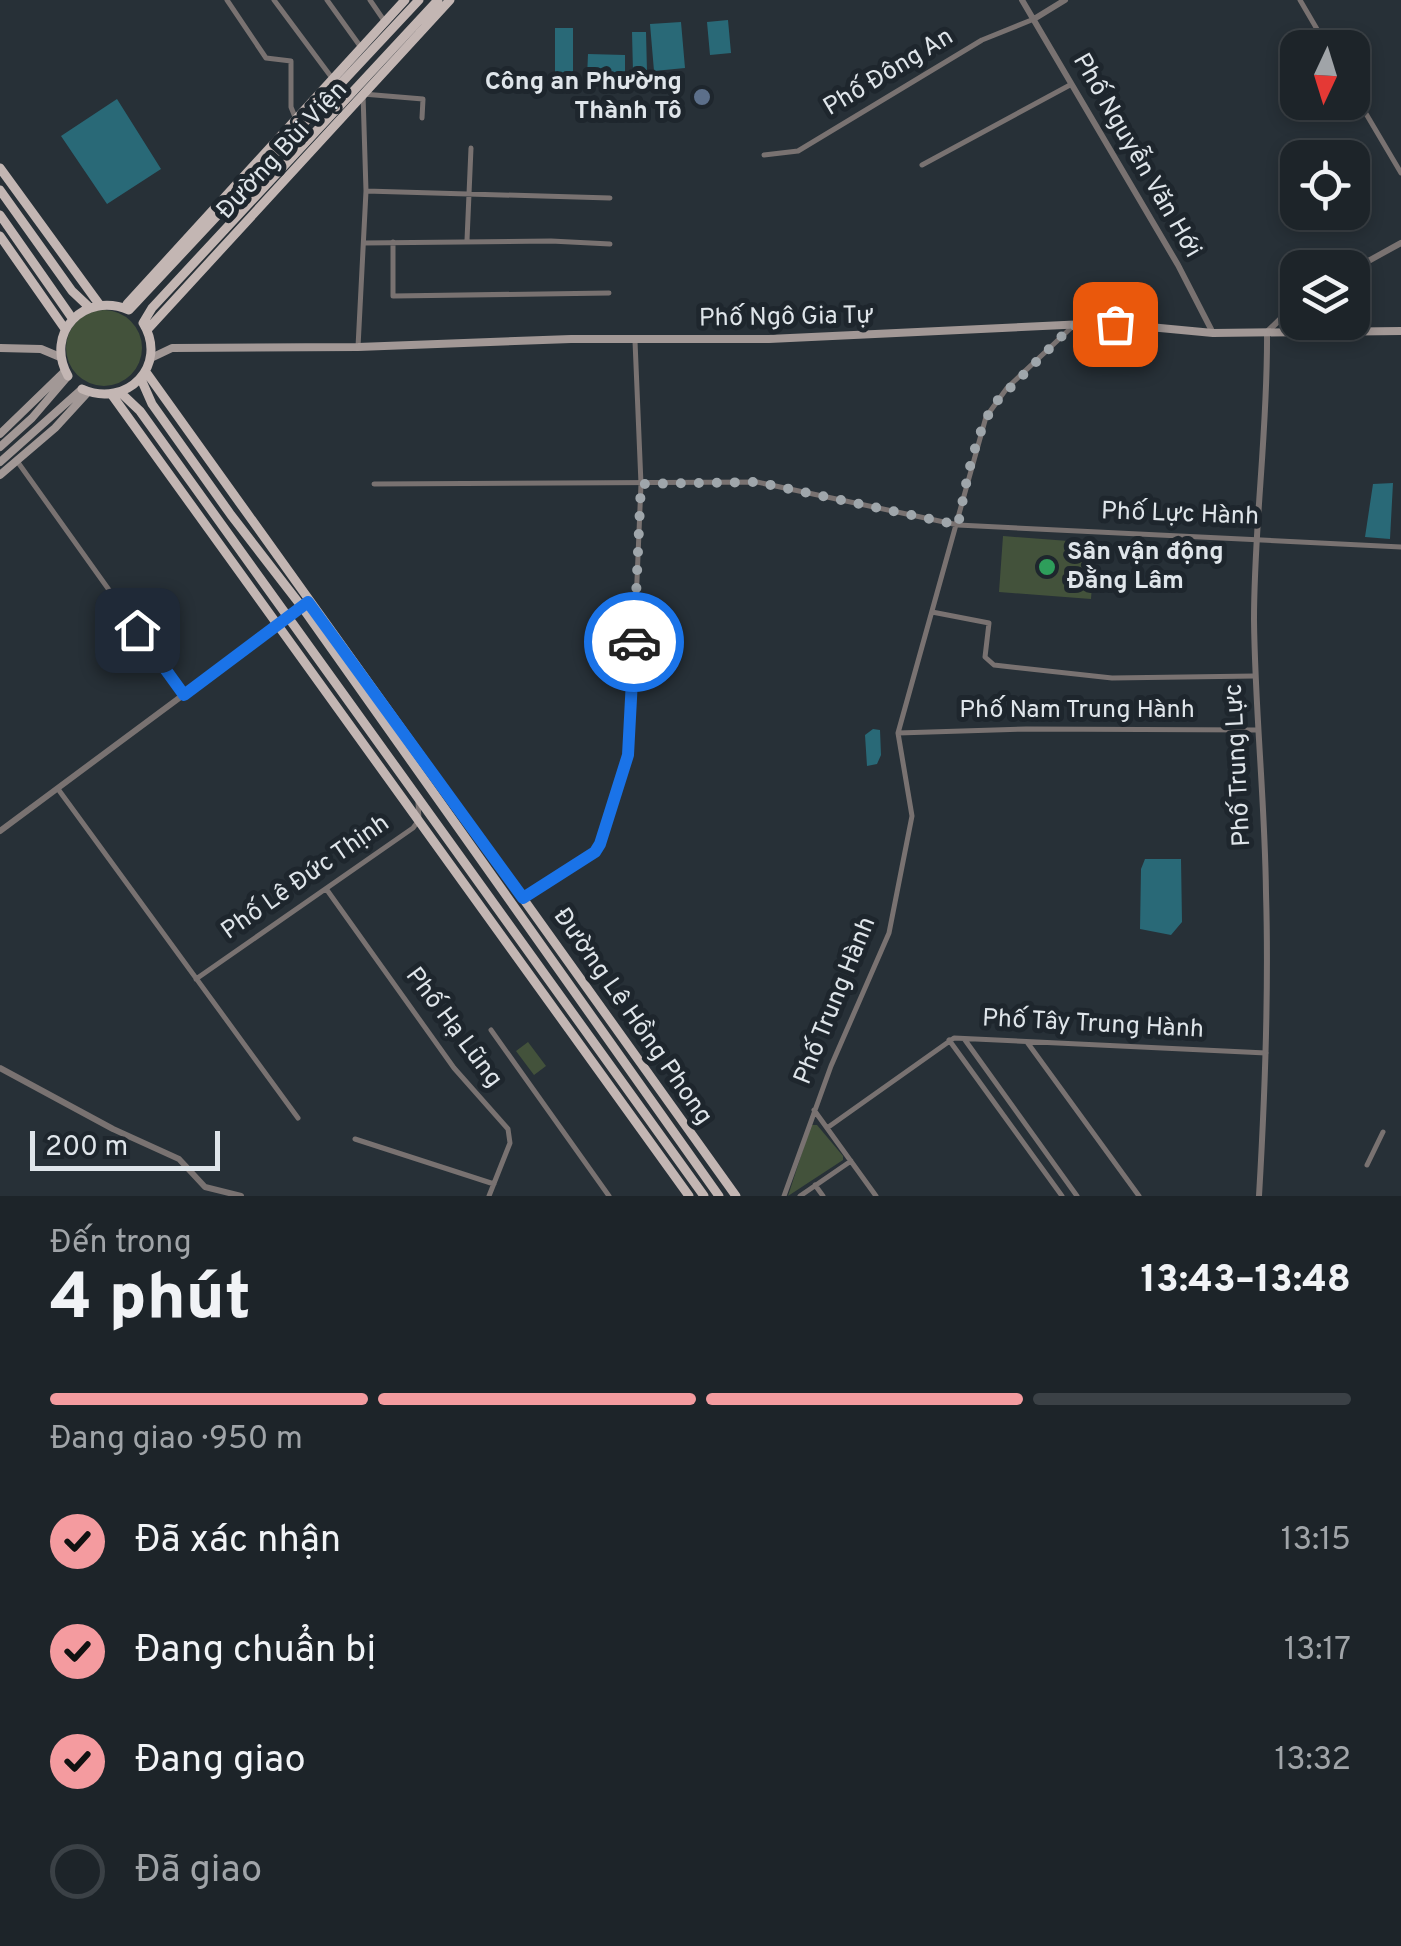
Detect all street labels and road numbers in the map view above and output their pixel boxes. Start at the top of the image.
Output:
street label: Phố Đông An [818,22,960,124]
street label: Phố Nguyễn Văn Hới [1064,47,1209,264]
street label: Đường Bùi Viện [211,75,355,227]
street label: Phố Ngô Gia Tự [699,300,873,336]
street label: Phố Lực Hành [1100,496,1260,534]
street label: Phố Trung Lực [1219,683,1259,847]
street label: Phố Nam Trung Hành [959,695,1195,727]
street label: Phố Lê Đức Thịnh [216,808,396,948]
street label: Đường Lê Hồng Phong [545,902,719,1132]
street label: Phố Trung Hành [788,912,884,1090]
street label: Phố Hạ Lũng [397,961,509,1095]
street label: Phố Tây Trung Hành [981,1003,1205,1047]

